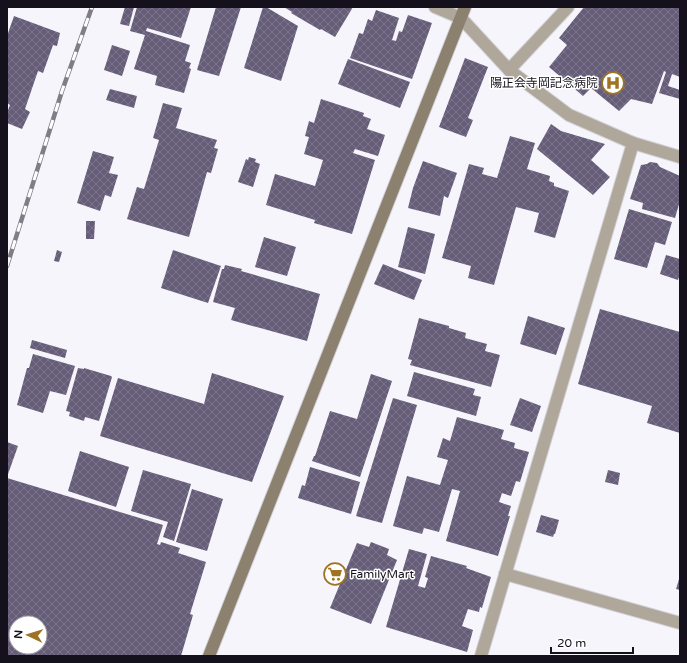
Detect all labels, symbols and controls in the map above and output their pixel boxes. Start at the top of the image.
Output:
hospital icon: 陽正会寺岡記念病院 [600,70,626,96]
place label: 陽正会寺岡記念病院 [490,76,598,90]
supermarket icon: FamilyMart [322,561,348,587]
place label: FamilyMart [350,567,414,581]
north arrow [8,615,48,655]
text: N [12,629,25,639]
scale bar [551,629,633,655]
text: 20 m [557,636,586,650]

